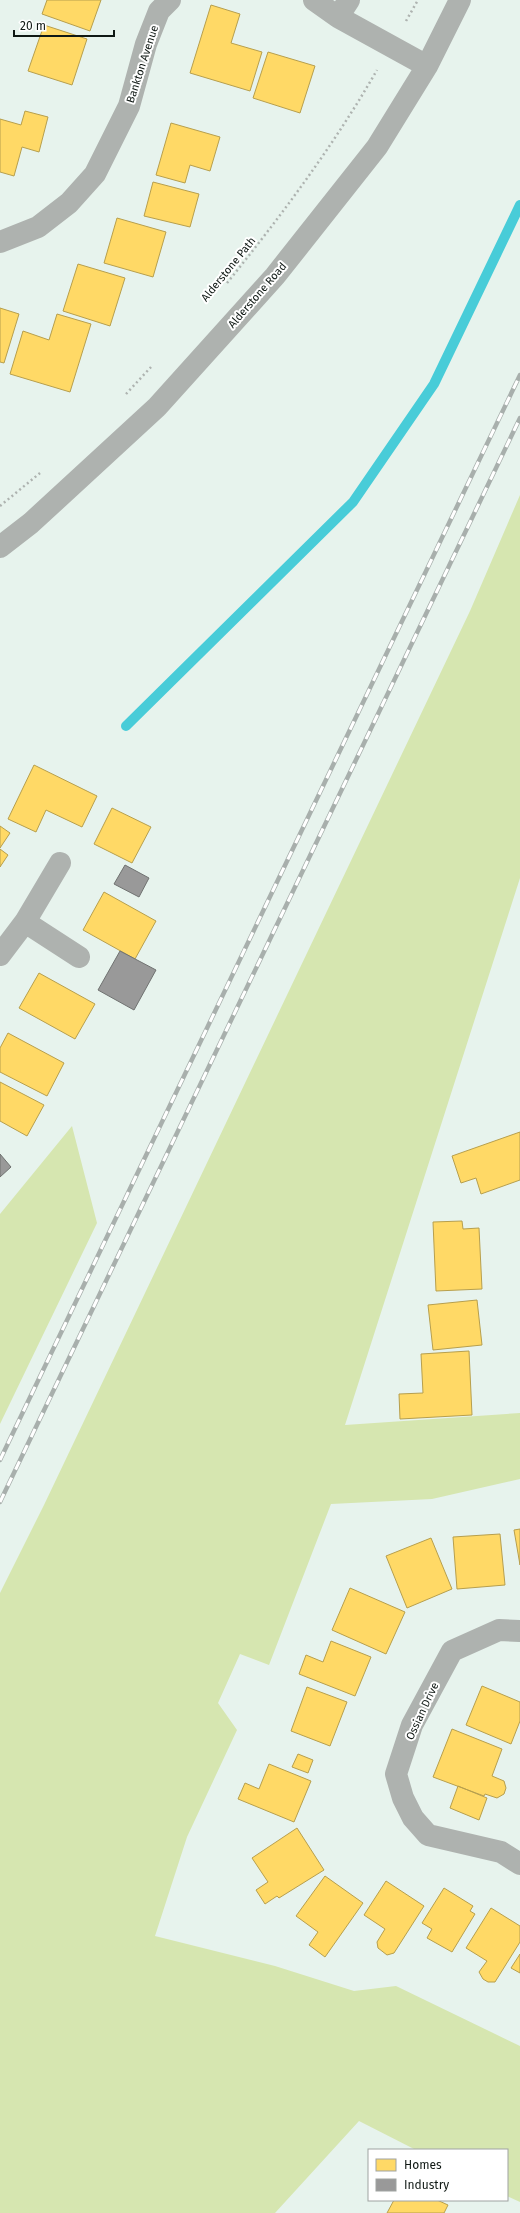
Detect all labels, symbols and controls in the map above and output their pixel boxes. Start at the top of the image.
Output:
scale bar [14,12,114,38]
text: 20 m [20,19,46,33]
street label: Bankton Avenue [124,24,161,105]
street label: Alderstone Path [198,235,258,304]
street label: Alderstone Road [226,260,289,331]
street label: Ossian Drive [403,1680,441,1742]
legend [368,2149,508,2201]
text: Homes [404,2158,442,2172]
text: Industry [404,2178,449,2192]

